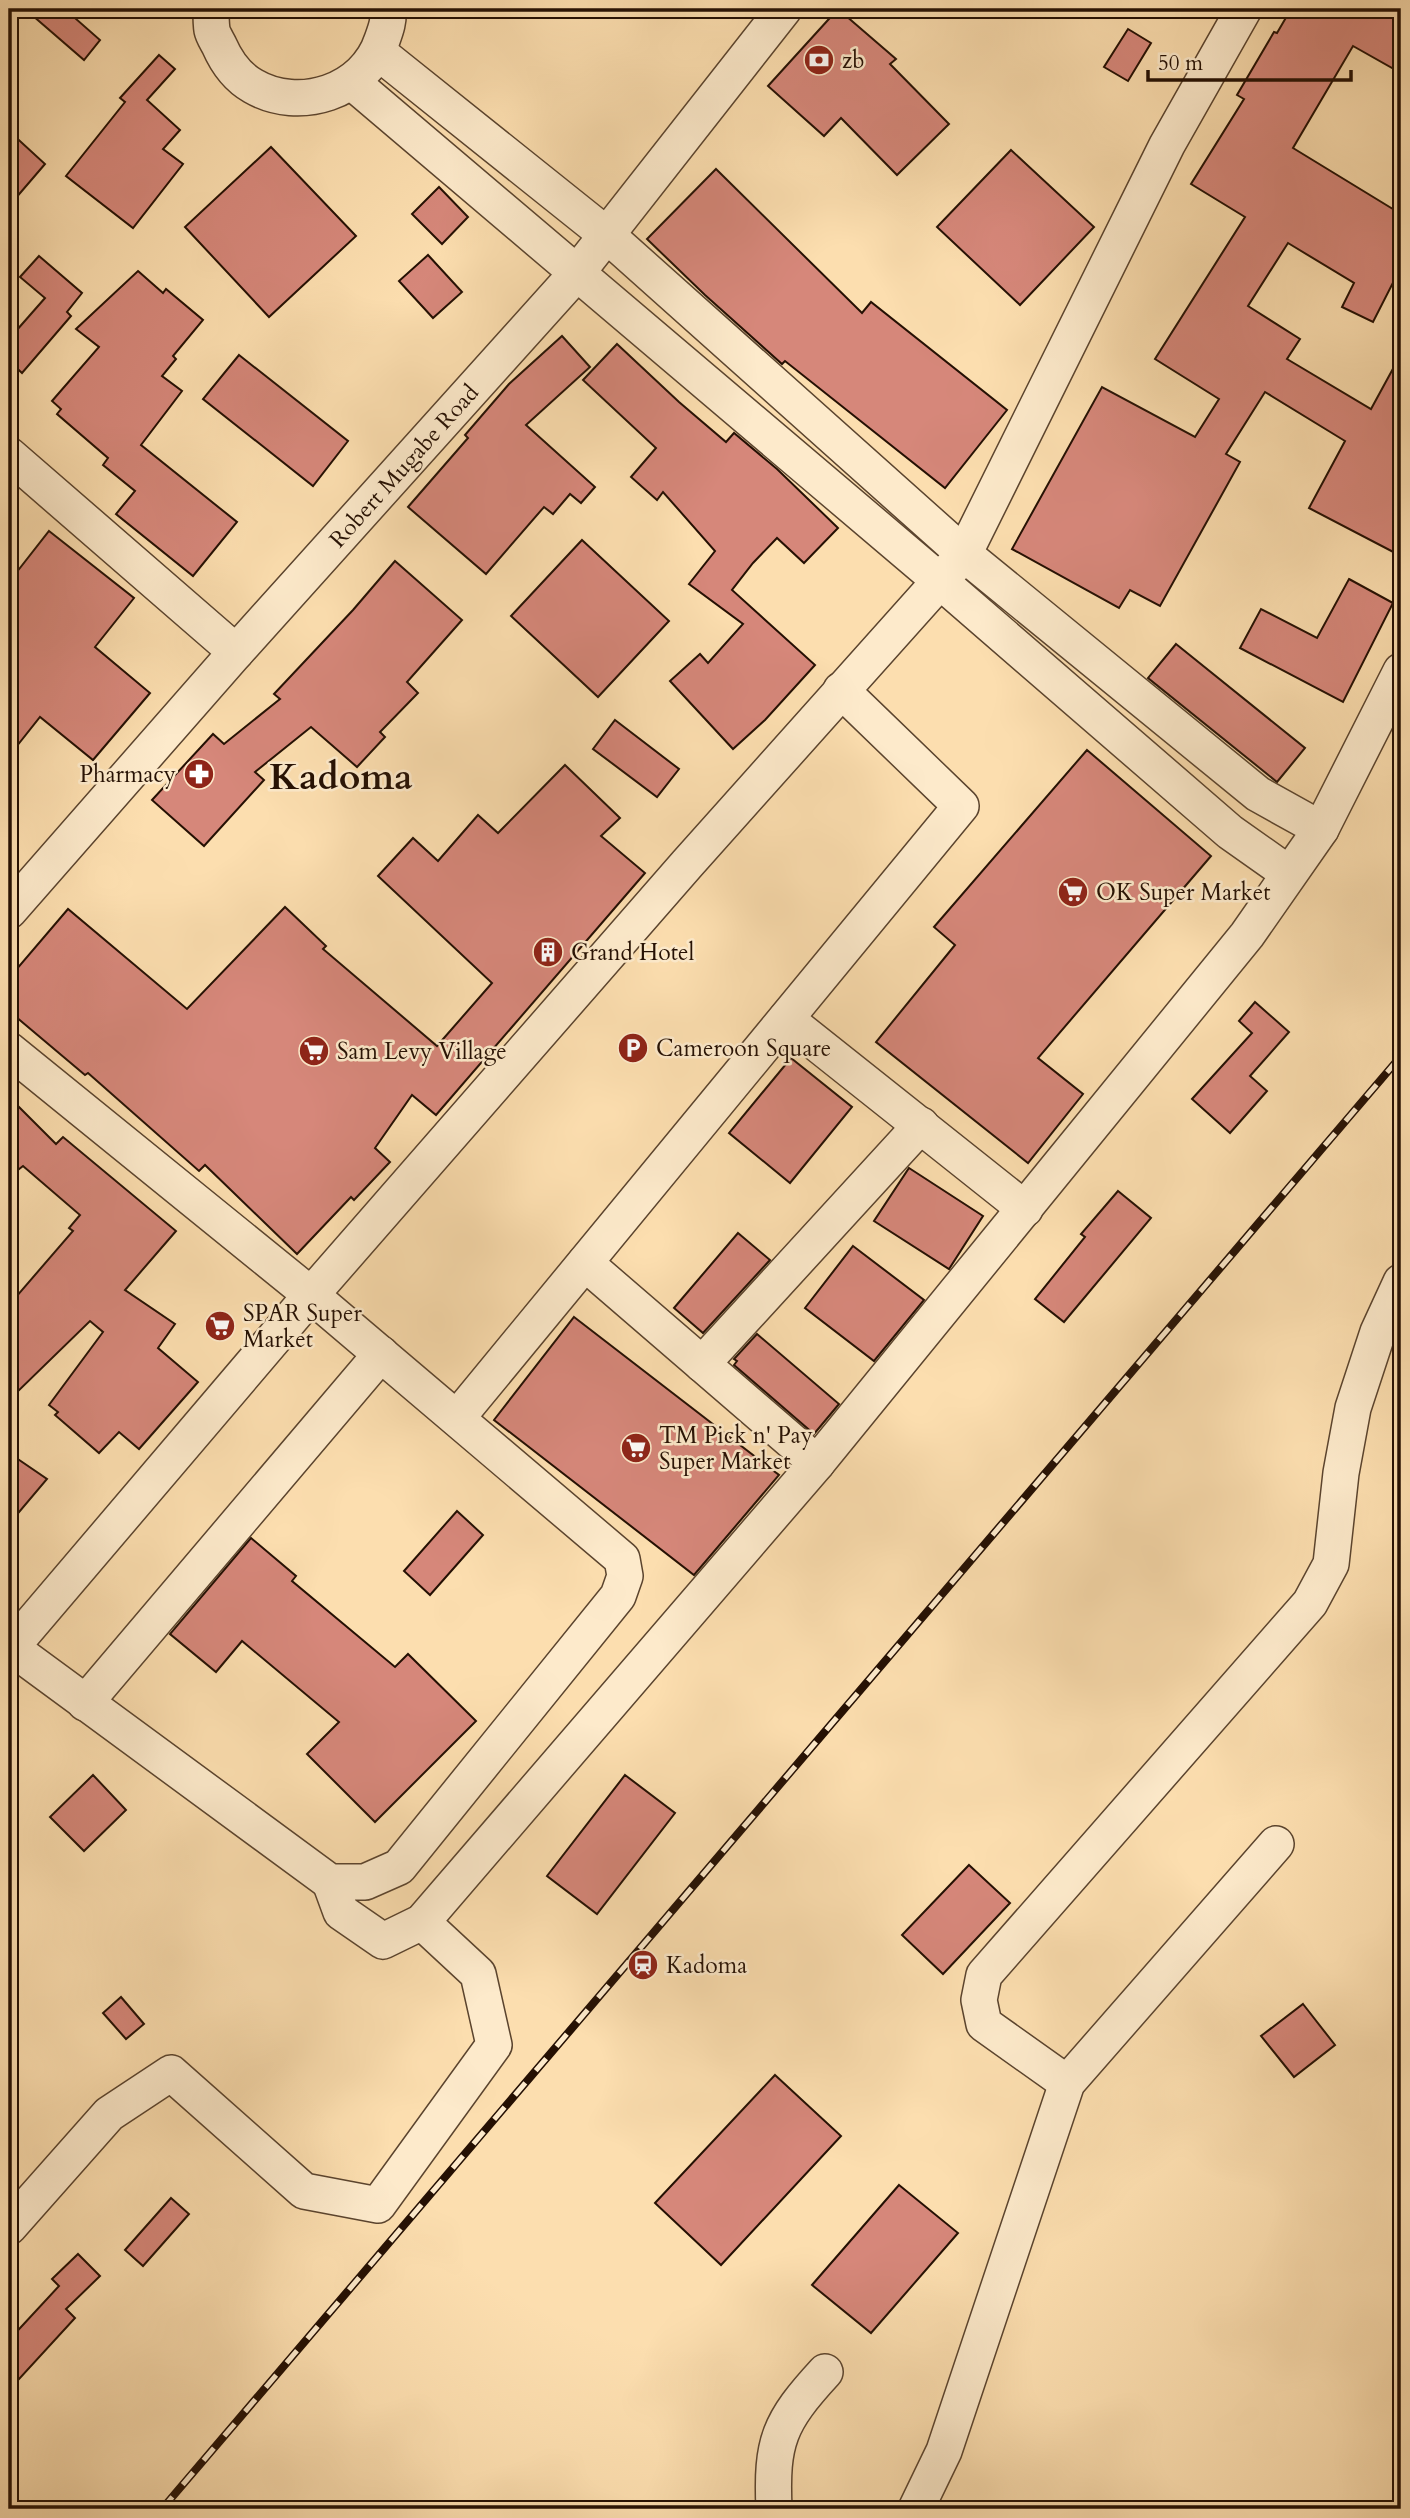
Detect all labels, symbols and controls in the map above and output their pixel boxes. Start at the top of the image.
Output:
scale bar [1148,38,1350,82]
bank icon: zb [802,43,836,77]
place label: zb [842,45,865,76]
text: 50 m [1158,49,1203,78]
street label: Robert Mugabe Road [322,377,486,554]
district label: Kadoma [269,752,413,802]
pharmacy icon: Pharmacy [182,757,216,791]
place label: Pharmacy [79,759,176,790]
supermarket icon: OK Super Market [1056,875,1090,909]
place label: OK Super Market [1096,877,1271,908]
building icon: Grand Hotel [531,935,565,969]
place label: Grand Hotel [571,937,694,968]
parking icon: Cameroon Square [616,1031,650,1065]
place label: Cameroon Square [656,1033,831,1064]
supermarket icon: Sam Levy Village [297,1034,331,1068]
place label: Sam Levy Village [337,1036,507,1067]
place label: SPAR Super Market [243,1298,362,1355]
supermarket icon: SPAR Super Market [203,1309,237,1343]
place label: TM Pick n' Pay Super Market [659,1420,813,1477]
supermarket icon: TM Pick n' Pay Super Market [619,1431,653,1465]
station icon: Kadoma [626,1948,660,1982]
place label: Kadoma [666,1950,747,1981]

